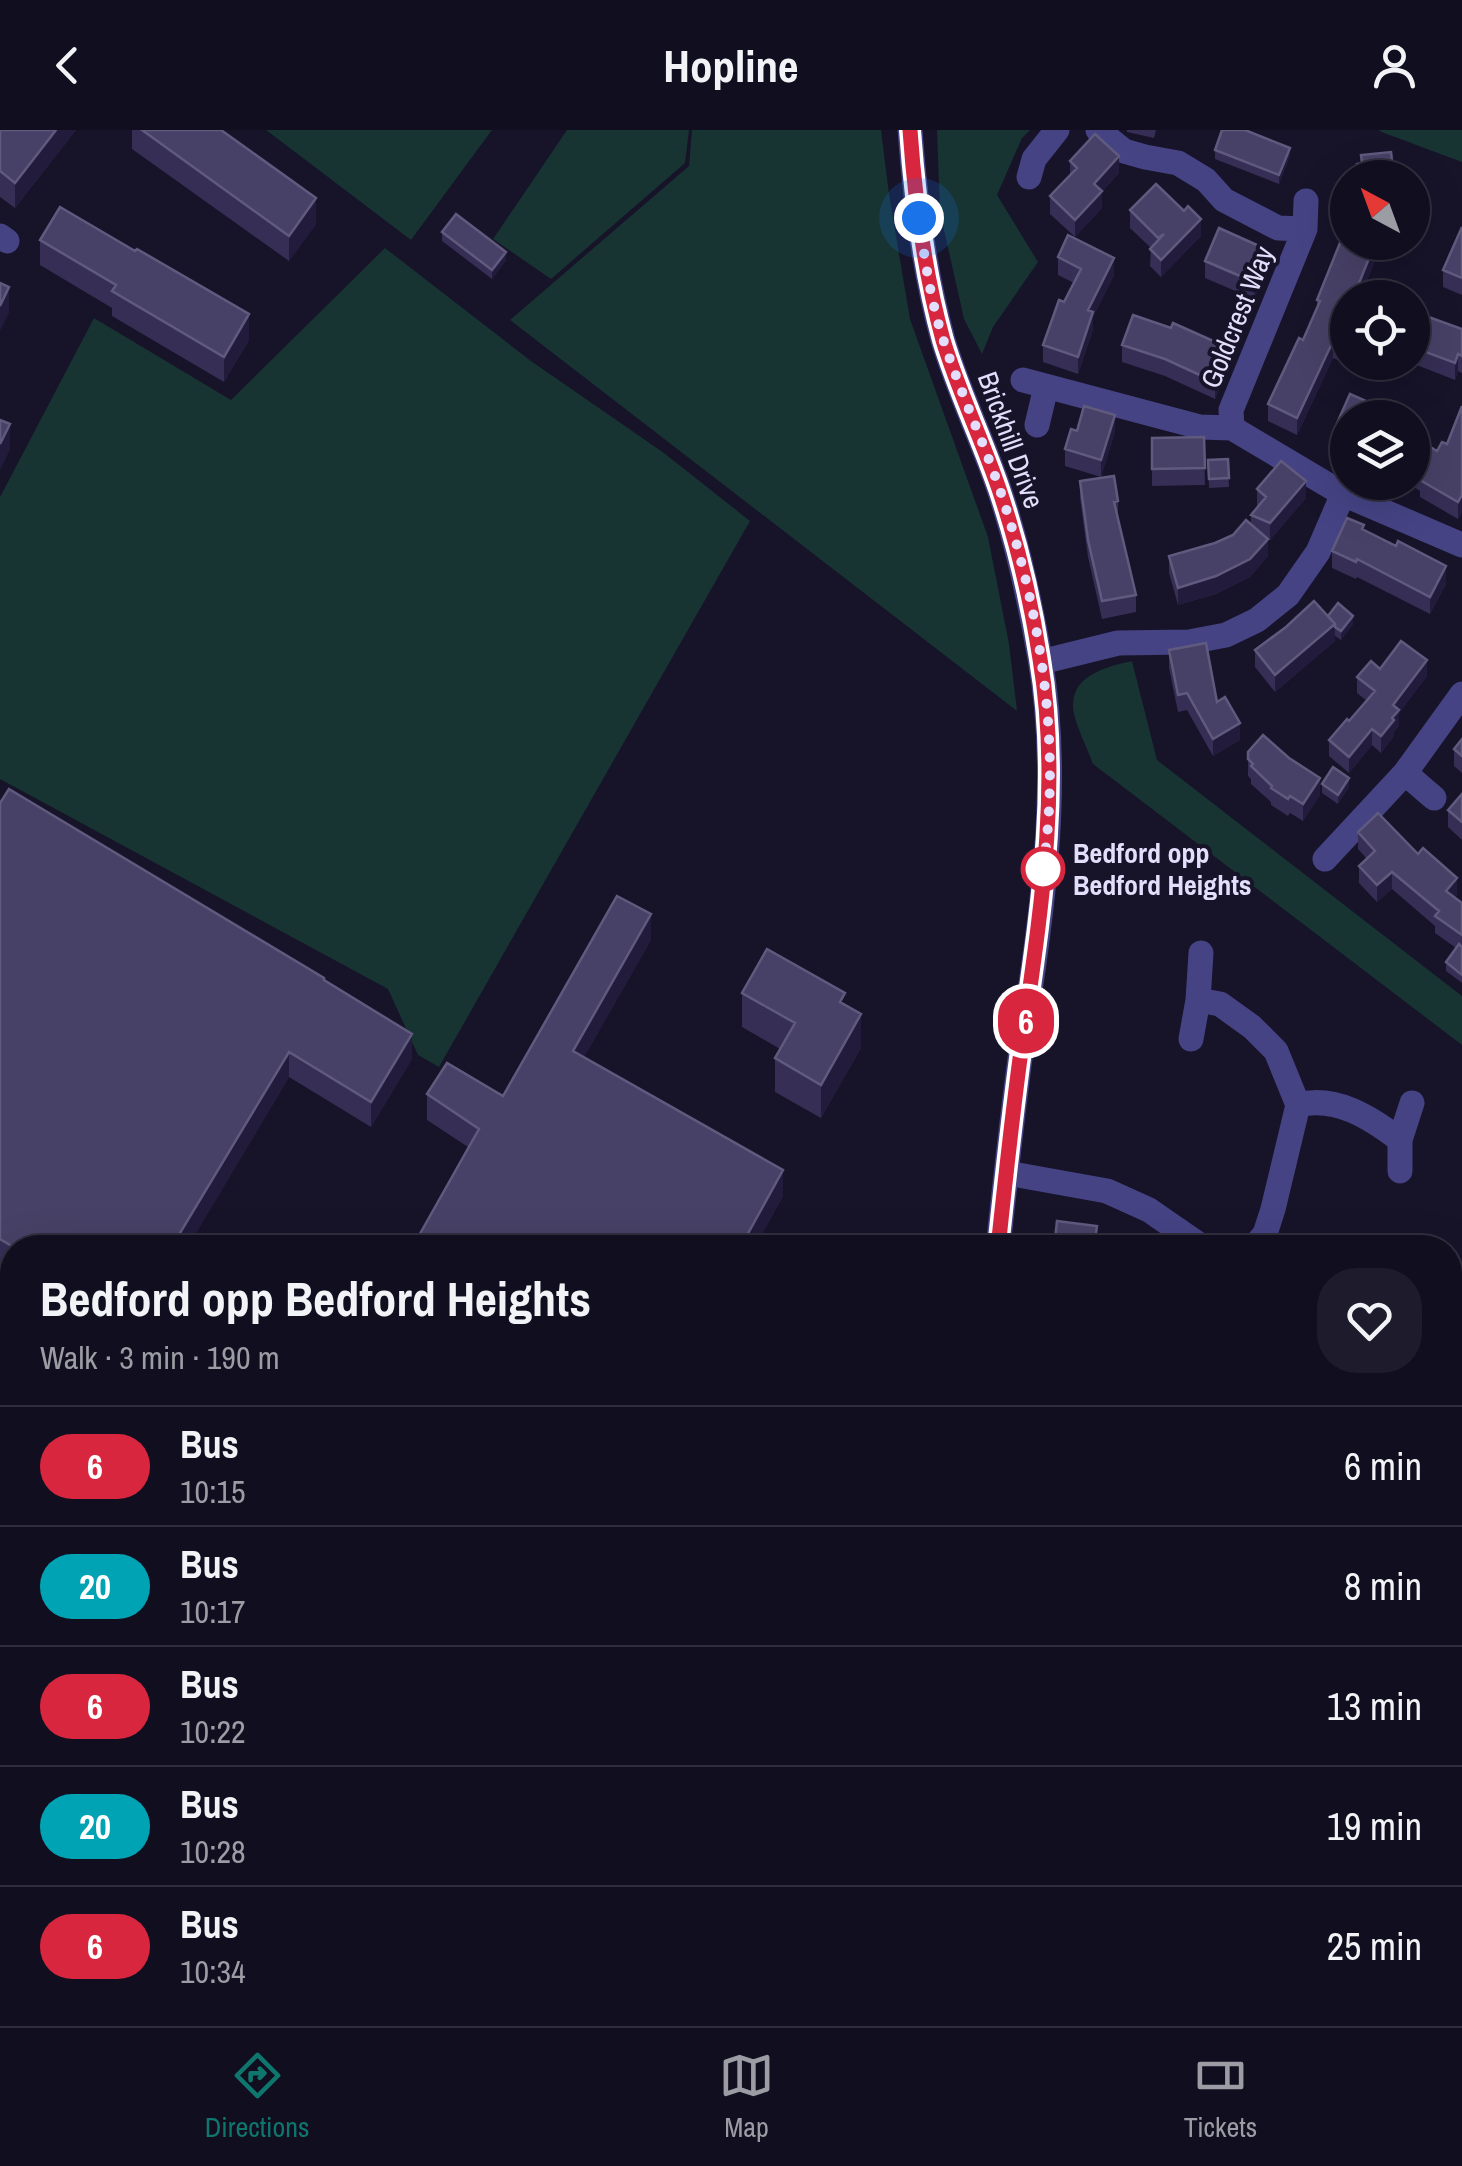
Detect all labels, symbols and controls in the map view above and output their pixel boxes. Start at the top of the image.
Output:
text: Hopline [663,35,799,96]
icon: back [40,38,95,93]
icon: person [1367,38,1422,93]
north arrow [1330,160,1430,260]
map controls [1330,160,1430,500]
your location [894,193,944,243]
street label: Goldcrest Way [1191,240,1283,394]
button: locate [1330,280,1430,380]
street label: Brickhill Drive [969,366,1053,514]
button: layers [1330,400,1430,500]
place label: Bedford opp Bedford Heights [1073,834,1252,904]
marker: Bedford opp Bedford Heights [1022,848,1064,890]
line badge: 6 [994,988,1058,1054]
text: 6 [1018,998,1034,1045]
text: Bedford opp Bedford Heights [40,1266,591,1331]
button: heart [1317,1268,1422,1373]
text: Walk · 3 min · 190 m [40,1336,280,1379]
text: Bus [180,1419,239,1470]
text: 6 min [1344,1441,1422,1492]
text: 6 [87,1443,103,1490]
text: 10:15 [180,1470,246,1513]
text: Bus [180,1539,239,1590]
text: 8 min [1344,1561,1422,1612]
text: 20 [79,1563,111,1610]
text: 10:17 [180,1590,246,1633]
text: Bus [180,1659,239,1710]
text: 13 min [1327,1681,1422,1732]
text: 6 [87,1683,103,1730]
text: 10:22 [180,1710,246,1753]
text: Bus [180,1779,239,1830]
text: 19 min [1327,1801,1422,1852]
text: 20 [79,1803,111,1850]
text: 10:28 [180,1830,246,1873]
text: Bus [180,1899,239,1950]
text: 25 min [1327,1921,1422,1972]
text: 6 [87,1923,103,1970]
text: 10:34 [180,1950,246,1993]
tab: Directions [205,2048,309,2146]
tab: Map [719,2048,774,2146]
tab: Tickets [1184,2048,1257,2146]

